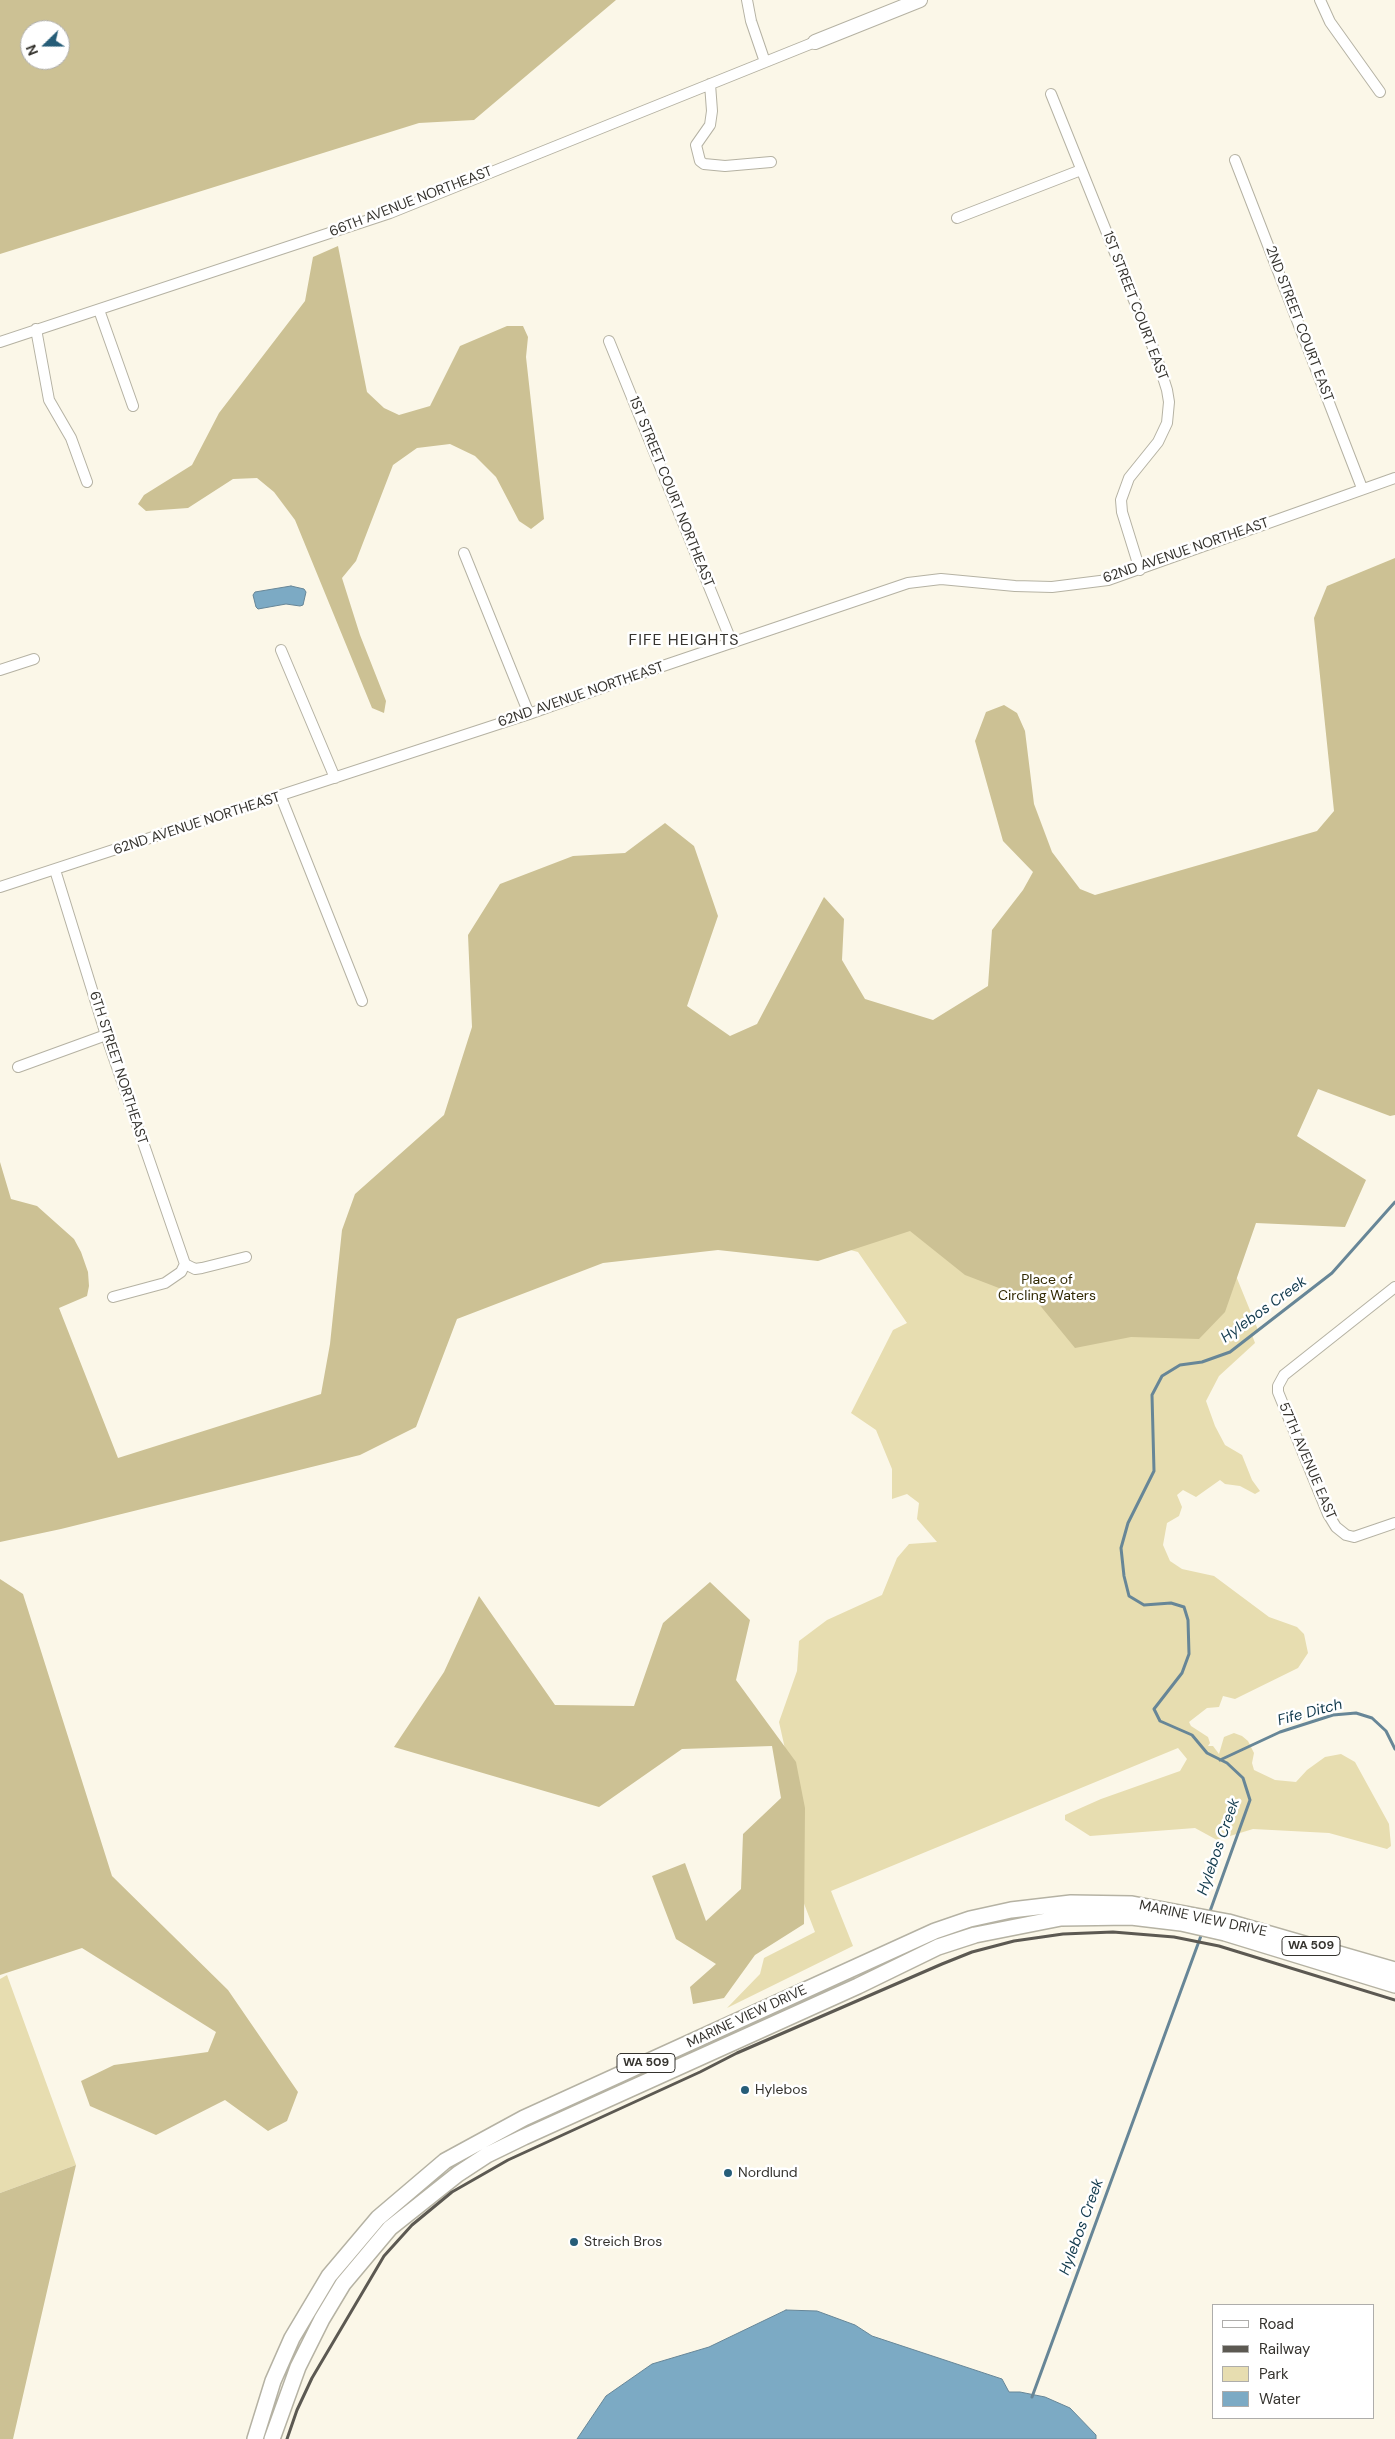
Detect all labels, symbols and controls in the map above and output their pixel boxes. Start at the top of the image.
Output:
north arrow [20,20,70,70]
text: N [22,42,42,58]
street label: 66TH AVENUE NORTHEAST [327,163,495,241]
street label: 1ST STREET COURT EAST [1099,229,1171,383]
street label: 2ND STREET COURT EAST [1262,244,1336,404]
street label: 1ST STREET COURT NORTHEAST [625,394,717,590]
street label: 62ND AVENUE NORTHEAST [1101,515,1271,587]
district label: FIFE HEIGHTS [627,631,741,651]
street label: 62ND AVENUE NORTHEAST [496,659,666,731]
street label: 62ND AVENUE NORTHEAST [111,789,283,859]
street label: 6TH STREET NORTHEAST [85,989,151,1147]
park label: Place of Circling Waters [998,1272,1096,1304]
water label: Hylebos Creek [1218,1273,1310,1347]
street label: 57TH AVENUE EAST [1275,1400,1339,1522]
water label: Fife Ditch [1276,1696,1344,1730]
water label: Hylebos Creek [1194,1796,1244,1898]
street label: MARINE VIEW DRIVE [1138,1897,1268,1941]
road number: WA 509 [1282,1936,1340,1955]
street label: MARINE VIEW DRIVE [684,1982,810,2052]
road number: WA 509 [617,2054,675,2072]
place label: Hylebos [755,2082,807,2098]
marker: Hylebos [739,2084,751,2096]
place label: Nordlund [738,2165,798,2181]
marker: Nordlund [722,2167,734,2179]
water label: Hylebos Creek [1056,2176,1108,2278]
place label: Streich Bros [584,2234,662,2250]
marker: Streich Bros [568,2236,580,2248]
legend [1212,2304,1375,2419]
text: Road [1259,2314,1294,2334]
text: Railway [1259,2339,1310,2359]
text: Park [1259,2364,1289,2384]
text: Water [1259,2389,1300,2409]

